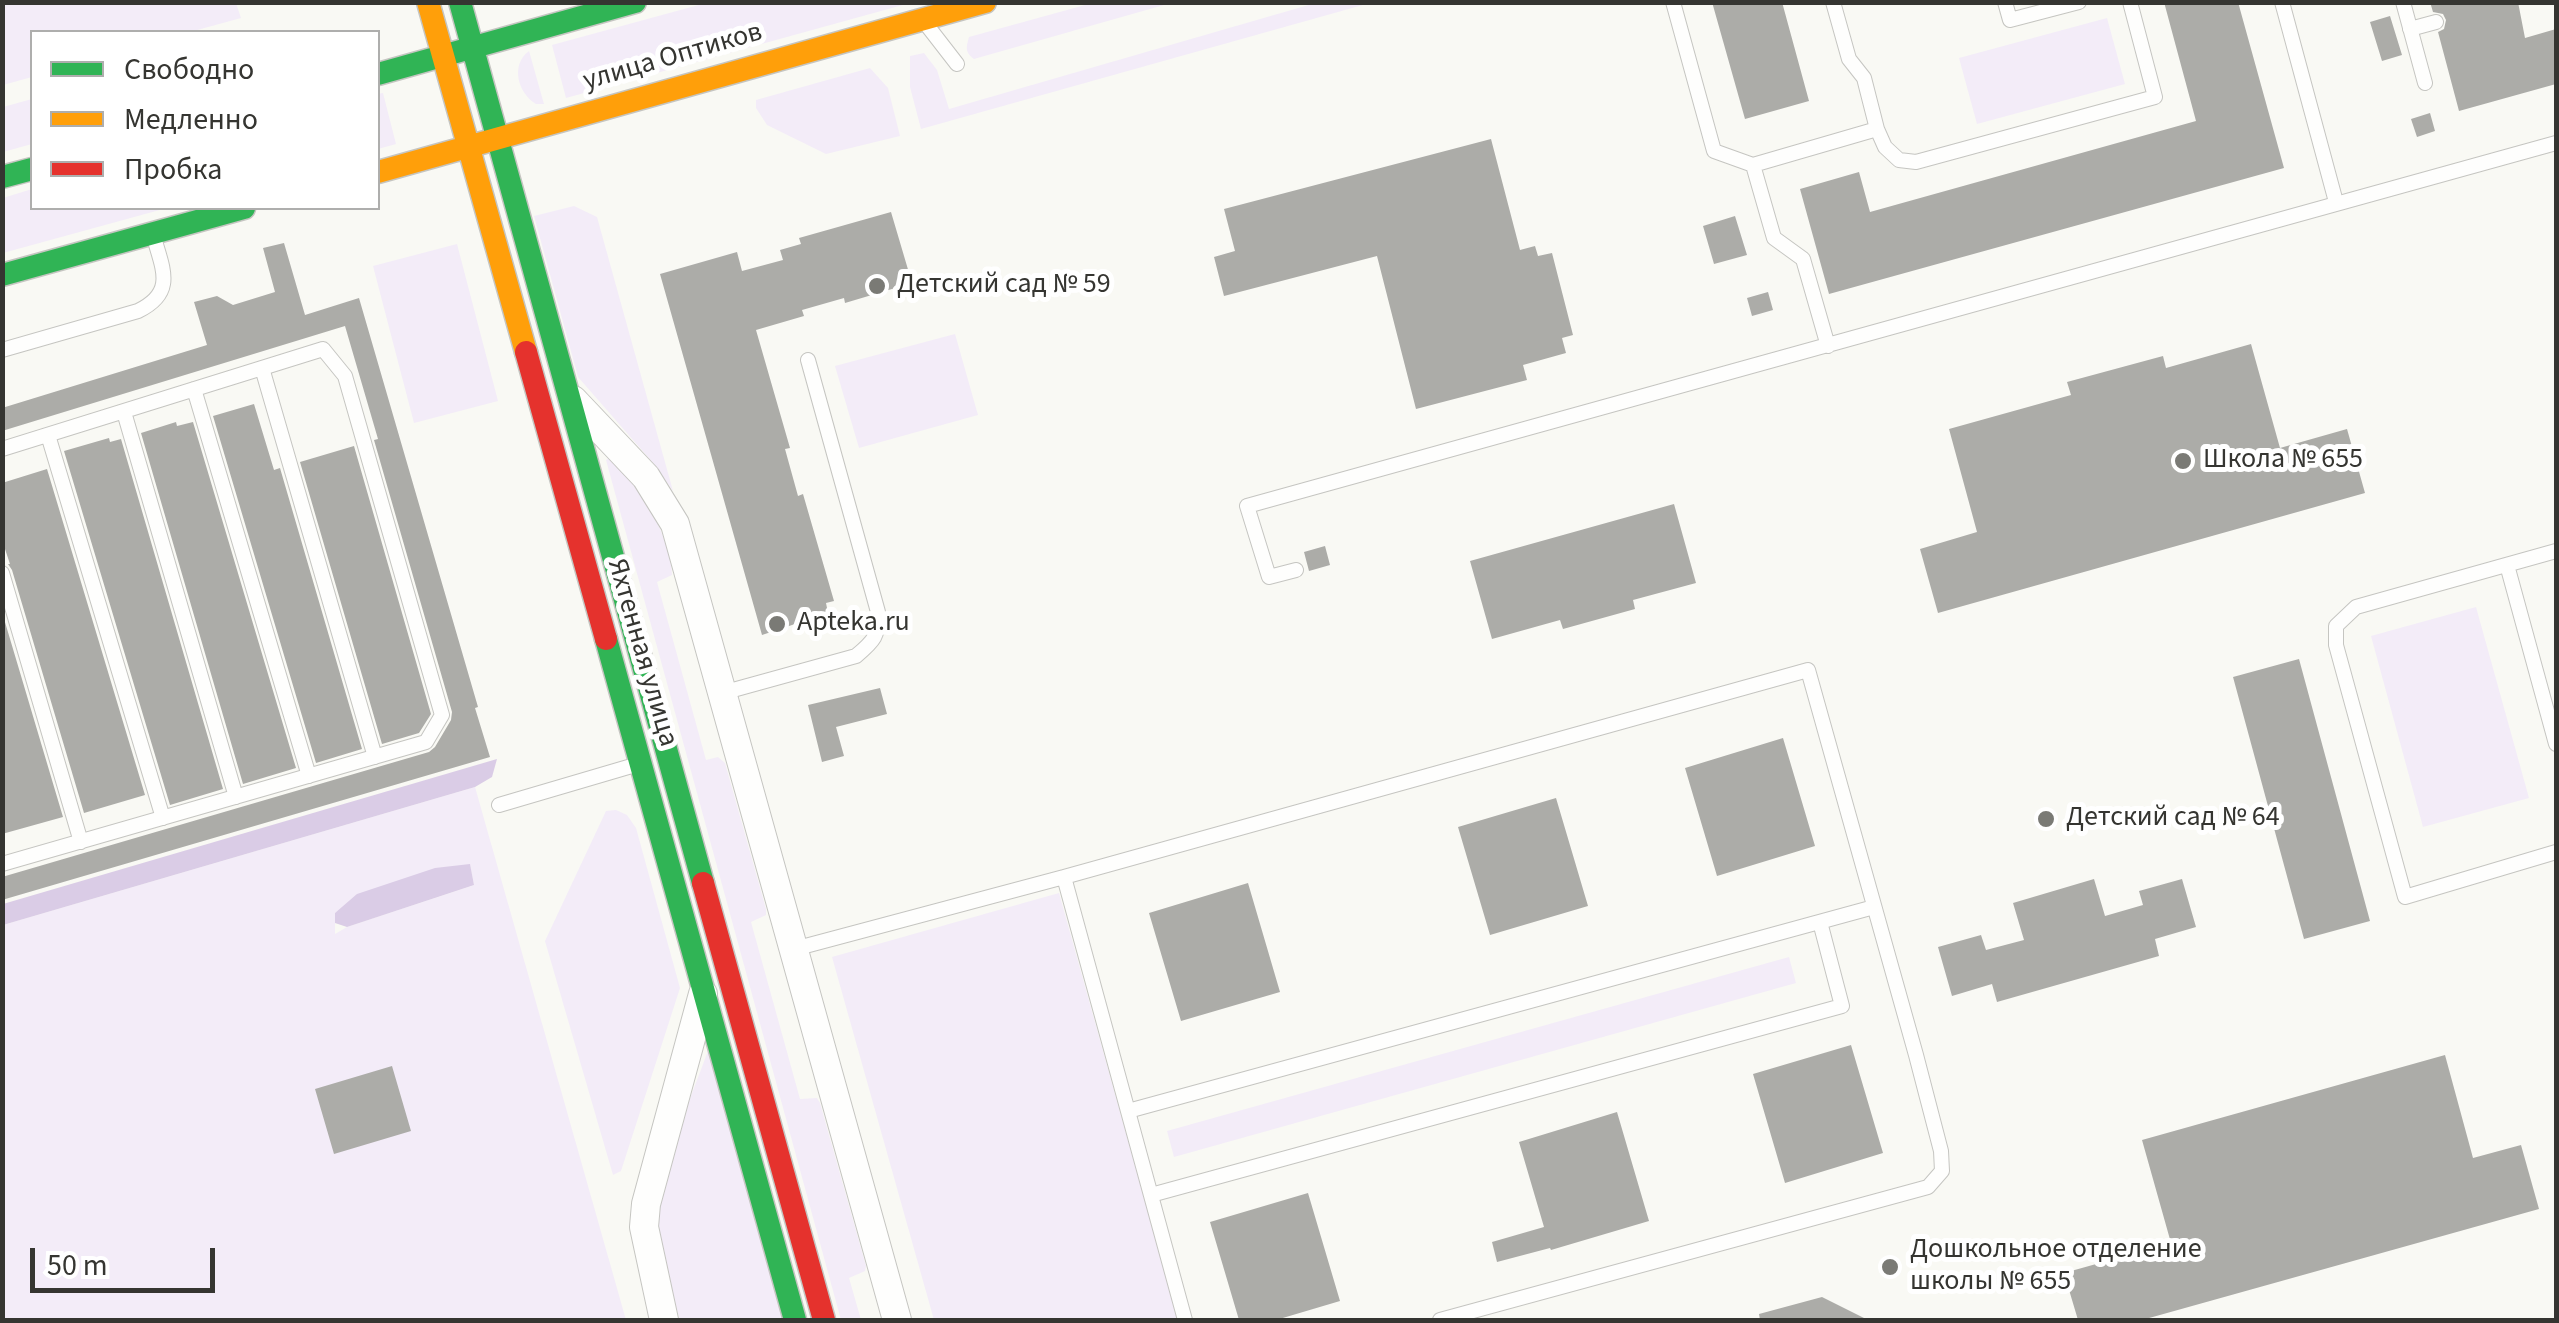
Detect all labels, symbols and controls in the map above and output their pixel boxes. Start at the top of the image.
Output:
street label: улица Оптиков [580,16,766,100]
legend [30,30,380,210]
text: Свободно [124,48,254,91]
text: Медленно [124,98,258,141]
text: Пробка [124,148,222,191]
place label: Детский сад № 59 [897,269,1111,303]
marker: Детский сад № 59 [866,275,888,297]
place label: Школа № 655 [2203,444,2363,478]
marker: Школа № 655 [2172,450,2194,472]
street label: Яхтенная улица [598,555,684,751]
place label: Apteka.ru [797,607,910,641]
marker: Apteka.ru [766,613,788,635]
place label: Детский сад № 64 [2066,802,2280,836]
marker: Детский сад № 64 [2035,808,2057,830]
scale bar [35,1228,220,1290]
place label: Дошкольное отделение школы № 655 [1910,1234,2202,1300]
text: 50 m [47,1244,108,1287]
marker: Дошкольное отделение школы № 655 [1879,1256,1901,1278]

